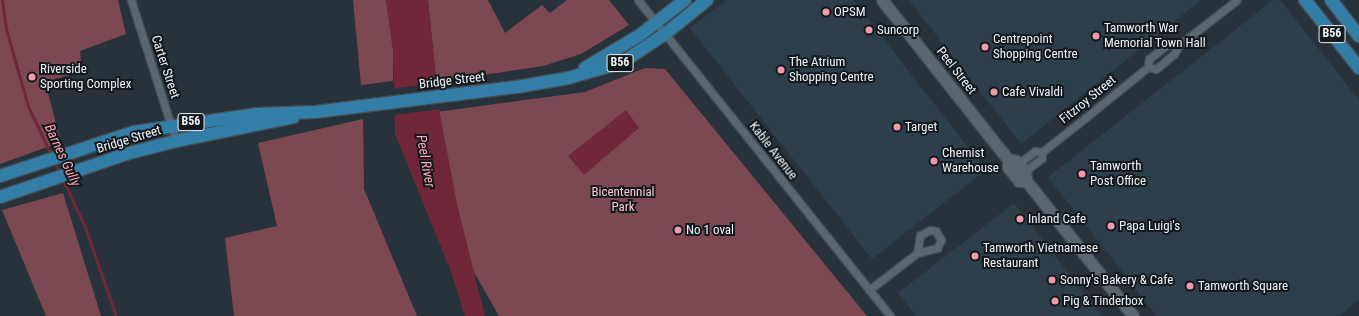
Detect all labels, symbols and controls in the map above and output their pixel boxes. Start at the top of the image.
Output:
place label: OPSM [834,4,866,20]
marker: OPSM [821,7,831,17]
place label: Tamworth War Memorial Town Hall [1104,21,1206,52]
place label: Suncorp [877,22,919,38]
road number: B56 [1318,24,1346,44]
marker: Suncorp [864,25,874,35]
marker: Tamworth War Memorial Town Hall [1091,31,1101,41]
place label: Centrepoint Shopping Centre [993,32,1078,63]
street label: Carter Street [148,34,182,100]
marker: Centrepoint Shopping Centre [980,42,990,52]
street label: Peel Street [933,44,979,98]
road number: B56 [606,53,634,73]
place label: The Atrium Shopping Centre [789,55,874,86]
place label: Riverside Sporting Complex [40,62,131,93]
marker: The Atrium Shopping Centre [776,65,786,75]
street label: Bridge Street [418,69,486,93]
marker: Riverside Sporting Complex [27,72,37,82]
street label: Fitzroy Street [1057,73,1119,127]
place label: Cafe Vivaldi [1002,84,1063,100]
marker: Cafe Vivaldi [989,87,999,97]
road number: B56 [177,112,205,132]
street label: Kable Avenue [746,119,800,183]
place label: Target [905,119,937,135]
water label: Barnes Gully [41,121,85,189]
marker: Target [892,122,902,132]
street label: Bridge Street [95,123,163,157]
water label: Peel River [413,133,439,189]
place label: Chemist Warehouse [942,146,999,177]
marker: Chemist Warehouse [929,156,939,166]
place label: Tamworth Post Office [1090,159,1146,190]
marker: Tamworth Post Office [1077,169,1087,179]
park label: Bicentennial Park [591,185,655,216]
place label: Inland Cafe [1028,211,1086,227]
marker: Inland Cafe [1015,214,1025,224]
place label: Papa Luigi's [1119,218,1180,234]
marker: Papa Luigi's [1106,221,1116,231]
place label: No 1 oval [686,222,734,238]
marker: No 1 oval [673,225,683,235]
place label: Tamworth Vietnamese Restaurant [983,241,1098,272]
marker: Tamworth Vietnamese Restaurant [970,251,980,261]
place label: Sonny's Bakery & Cafe [1060,272,1173,288]
marker: Sonny's Bakery & Cafe [1047,275,1057,285]
place label: Tamworth Square [1198,278,1288,294]
marker: Tamworth Square [1185,281,1195,291]
place label: Pig & Tinderbox [1063,293,1144,309]
marker: Pig & Tinderbox [1050,296,1060,306]

